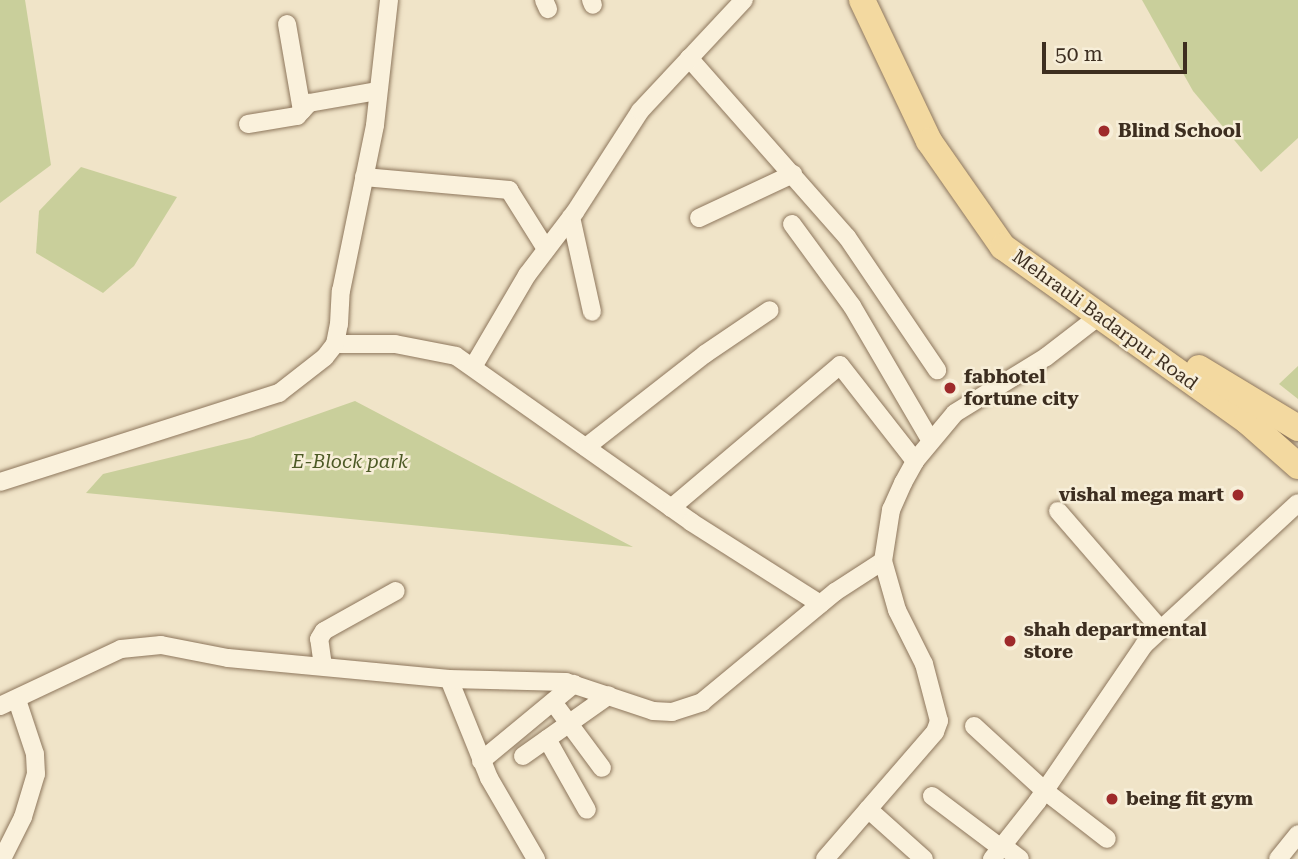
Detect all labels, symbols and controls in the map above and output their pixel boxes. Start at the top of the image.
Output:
scale bar [1046,28,1191,72]
text: 50 m [1055,42,1103,66]
place label: Blind School [1118,120,1241,142]
marker: Blind School [1096,123,1112,139]
street label: Mehrauli Badarpur Road [1008,245,1202,395]
place label: fabhotel fortune city [964,366,1079,410]
marker: fabhotel fortune city [942,380,958,396]
park label: E-Block park [292,451,408,473]
place label: vishal mega mart [1059,484,1224,506]
marker: vishal mega mart [1230,487,1246,503]
place label: shah departmental store [1024,619,1207,663]
marker: shah departmental store [1002,633,1018,649]
place label: being fit gym [1126,788,1253,810]
marker: being fit gym [1104,791,1120,807]

